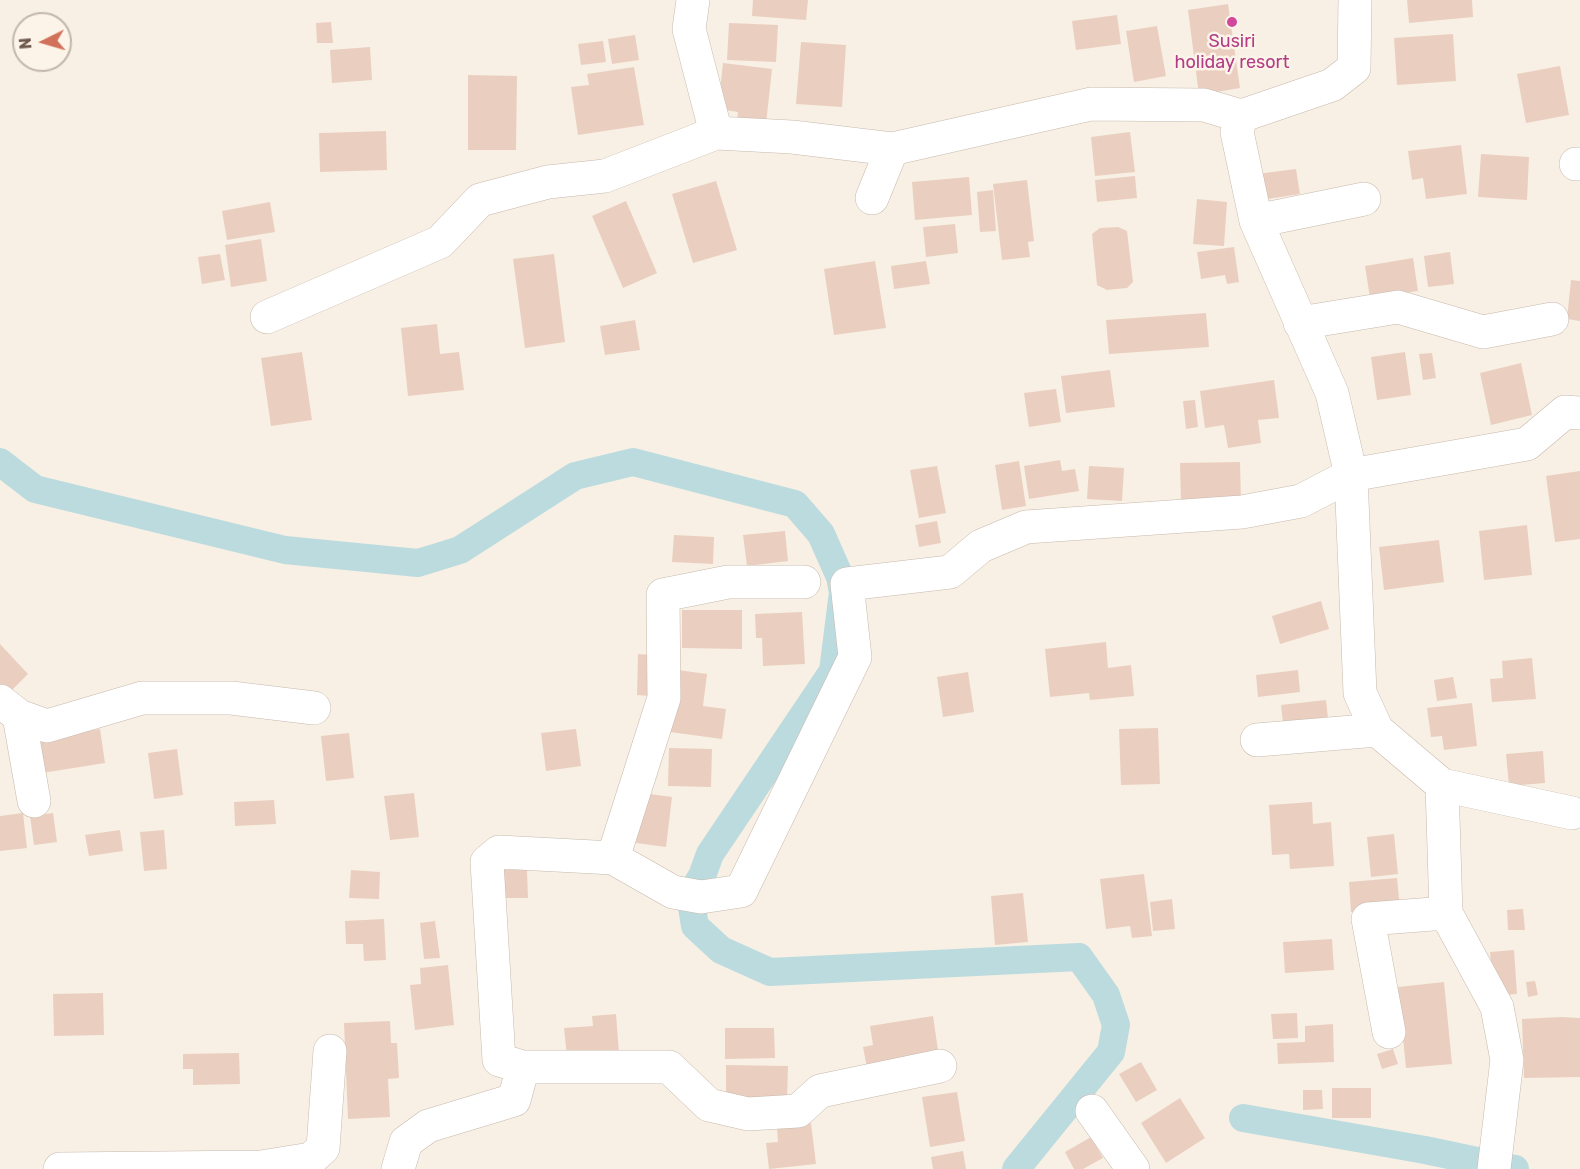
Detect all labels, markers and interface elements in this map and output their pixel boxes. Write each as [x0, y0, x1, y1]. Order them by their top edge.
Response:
north arrow [12, 12, 72, 72]
marker: Susiri holiday resort [1225, 15, 1239, 29]
place label: Susiri holiday resort [1175, 31, 1289, 74]
text: N [16, 37, 36, 50]

